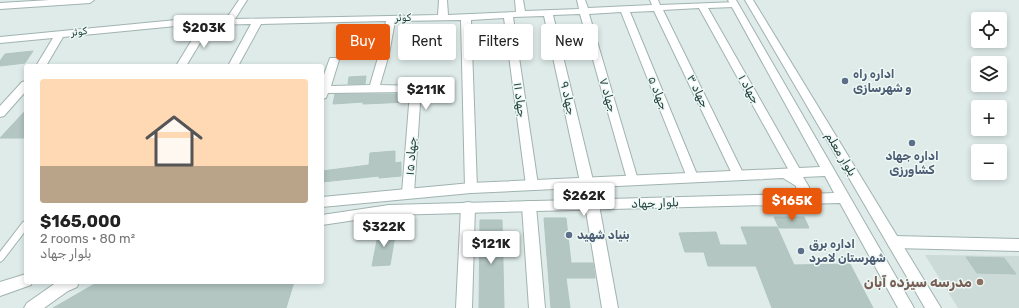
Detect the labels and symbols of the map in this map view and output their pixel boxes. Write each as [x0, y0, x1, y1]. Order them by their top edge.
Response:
street label: کوثر [394, 12, 412, 24]
pin: $203K [176, 15, 232, 49]
street label: کوثر [69, 25, 88, 39]
place label: اداره راه و شهرسازی [853, 67, 912, 95]
street label: جهاد ۳ [684, 72, 712, 110]
street label: جهاد ۱ [735, 72, 763, 106]
street label: جهاد ۵ [645, 74, 671, 112]
street label: جهاد ۷ [596, 76, 620, 114]
marker: اداره راه و شهرسازی [840, 76, 850, 86]
pin: $211K [398, 77, 454, 111]
street label: جهاد ۹ [557, 80, 579, 116]
street label: جهاد ۱۱ [511, 82, 529, 118]
street label: بلوار معلم [822, 130, 860, 179]
street label: جهاد ۱۵ [403, 136, 419, 176]
marker: اداره جهاد کشاورزی [907, 138, 917, 148]
place label: اداره جهاد کشاورزی [885, 149, 939, 177]
pin: $262K [556, 183, 612, 217]
pin: $165K [764, 188, 820, 222]
street label: بلوار جهاد [631, 195, 679, 212]
pin: $322K [356, 214, 412, 248]
place label: بنیاد شهید [577, 228, 630, 242]
marker: بنیاد شهید [564, 230, 574, 240]
pin: $121K [463, 231, 519, 265]
place label: اداره برق شهرستان لامرد [809, 237, 886, 265]
marker: اداره برق شهرستان لامرد [796, 246, 806, 256]
place label: مدرسه سیزده آبان [864, 274, 972, 291]
marker: مدرسه سیزده آبان [975, 277, 985, 287]

